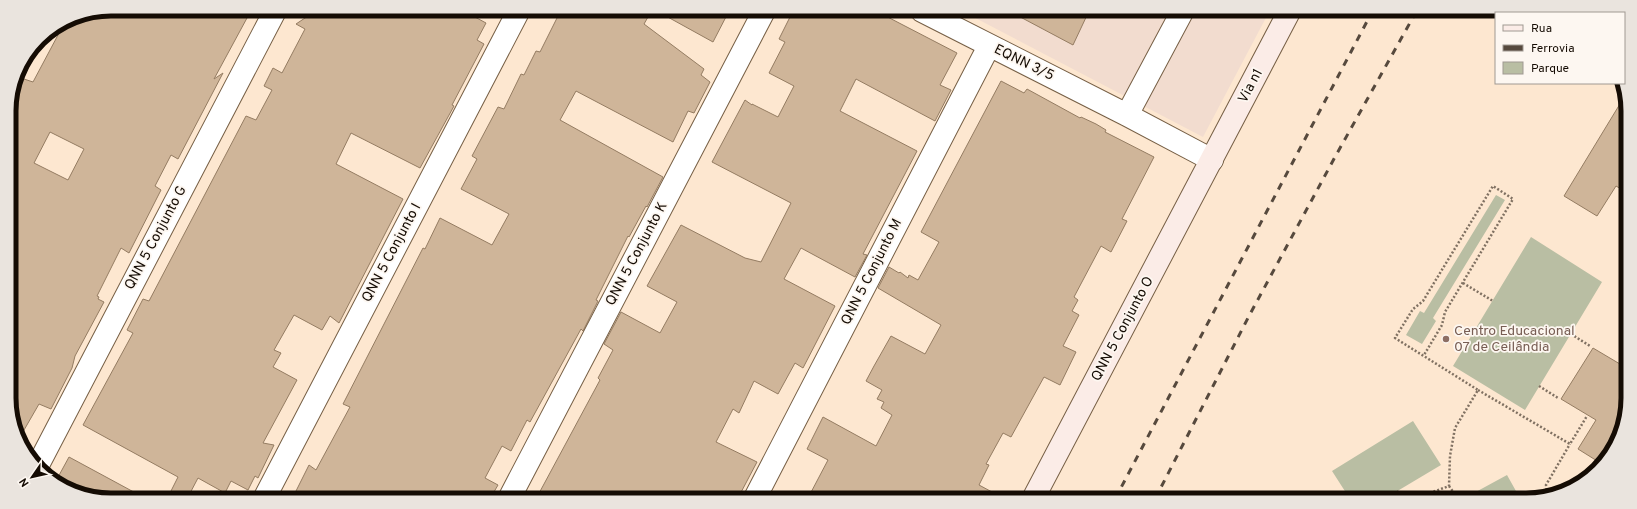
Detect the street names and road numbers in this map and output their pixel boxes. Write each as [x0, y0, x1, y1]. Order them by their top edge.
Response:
street label: EQNN 3/5 [991, 41, 1057, 85]
street label: Via n1 [1235, 66, 1267, 106]
street label: QNN 5 Conjunto G [121, 183, 191, 293]
street label: QNN 5 Conjunto K [602, 199, 672, 309]
street label: QNN 5 Conjunto I [359, 201, 425, 305]
street label: QNN 5 Conjunto M [838, 216, 906, 328]
street label: QNN 5 Conjunto O [1088, 274, 1158, 384]

